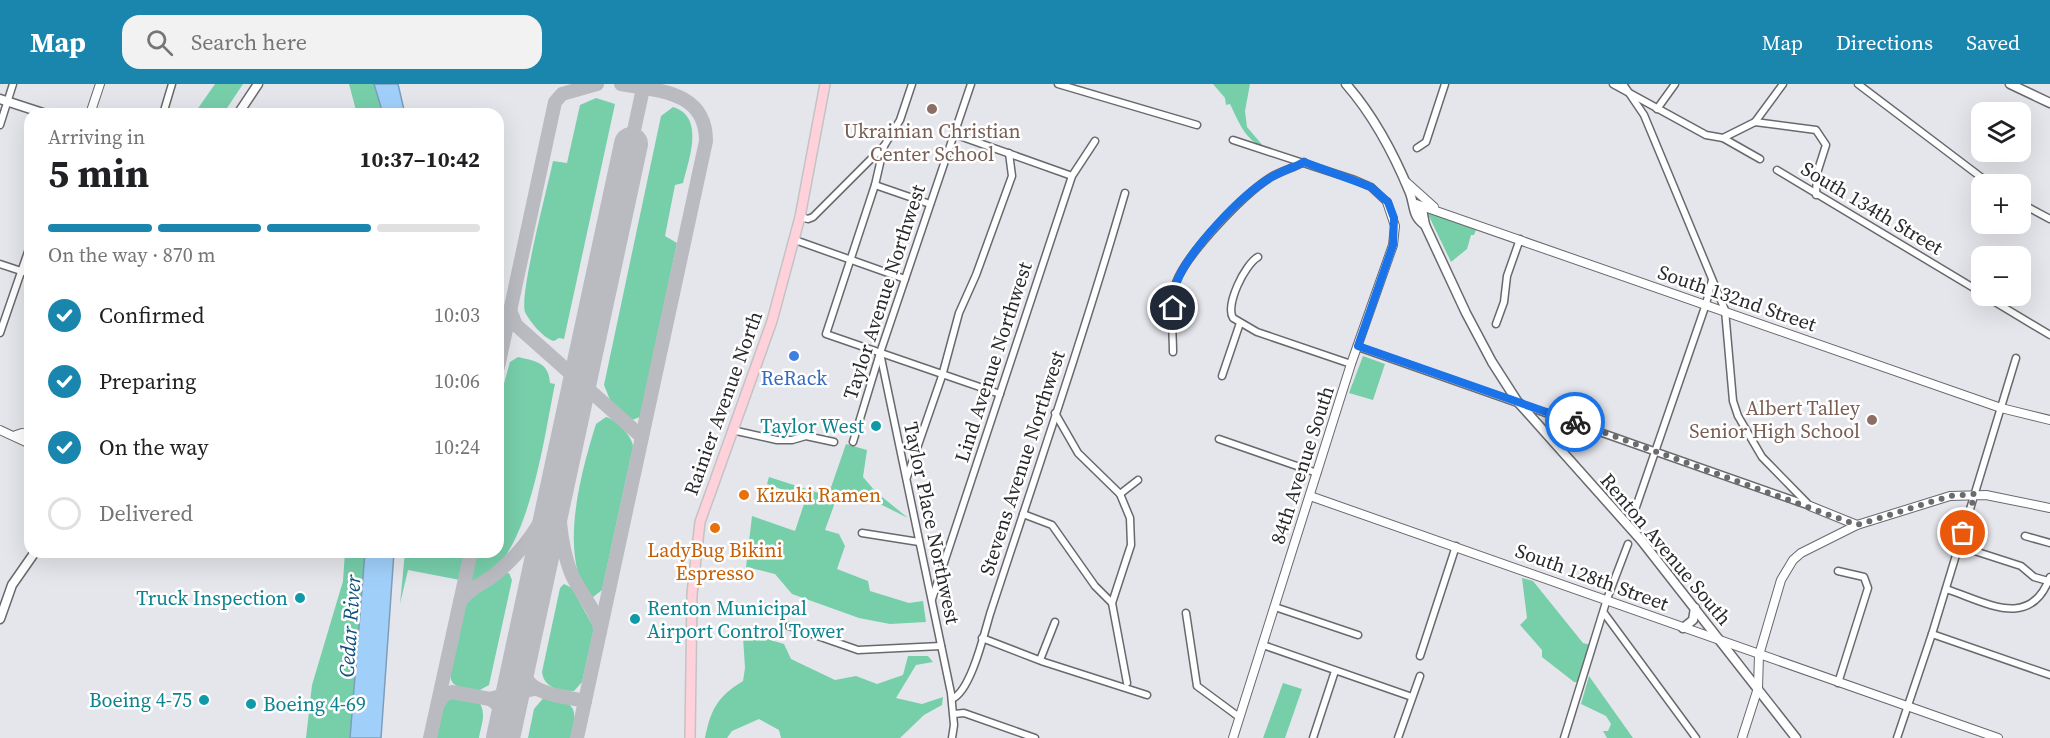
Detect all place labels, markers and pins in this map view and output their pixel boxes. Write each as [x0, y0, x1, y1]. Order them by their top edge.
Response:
marker: Ukrainian Christian Center School [925, 102, 939, 116]
place label: Ukrainian Christian Center School [843, 117, 1021, 168]
pin [1147, 282, 1198, 333]
marker: ReRack [787, 349, 801, 363]
place label: ReRack [761, 364, 827, 392]
place label: Albert Talley Senior High School [1689, 394, 1861, 445]
place label: Taylor West [760, 412, 864, 440]
marker: Albert Talley Senior High School [1865, 413, 1879, 427]
marker: Taylor West [869, 419, 883, 433]
place label: Kizuki Ramen [756, 481, 881, 509]
marker: Kizuki Ramen [737, 488, 751, 502]
pin [1937, 507, 1988, 558]
marker: LadyBug Bikini Espresso [708, 521, 722, 535]
place label: LadyBug Bikini Espresso [647, 536, 783, 587]
place label: Truck Inspection [136, 584, 288, 612]
marker: Truck Inspection [293, 591, 307, 605]
place label: Renton Municipal Airport Control Tower [647, 594, 844, 645]
marker: Renton Municipal Airport Control Tower [628, 612, 642, 626]
place label: Boeing 4-75 [89, 686, 192, 714]
place label: Boeing 4-69 [263, 690, 366, 718]
marker: Boeing 4-75 [197, 693, 211, 707]
marker: Boeing 4-69 [244, 697, 258, 711]

